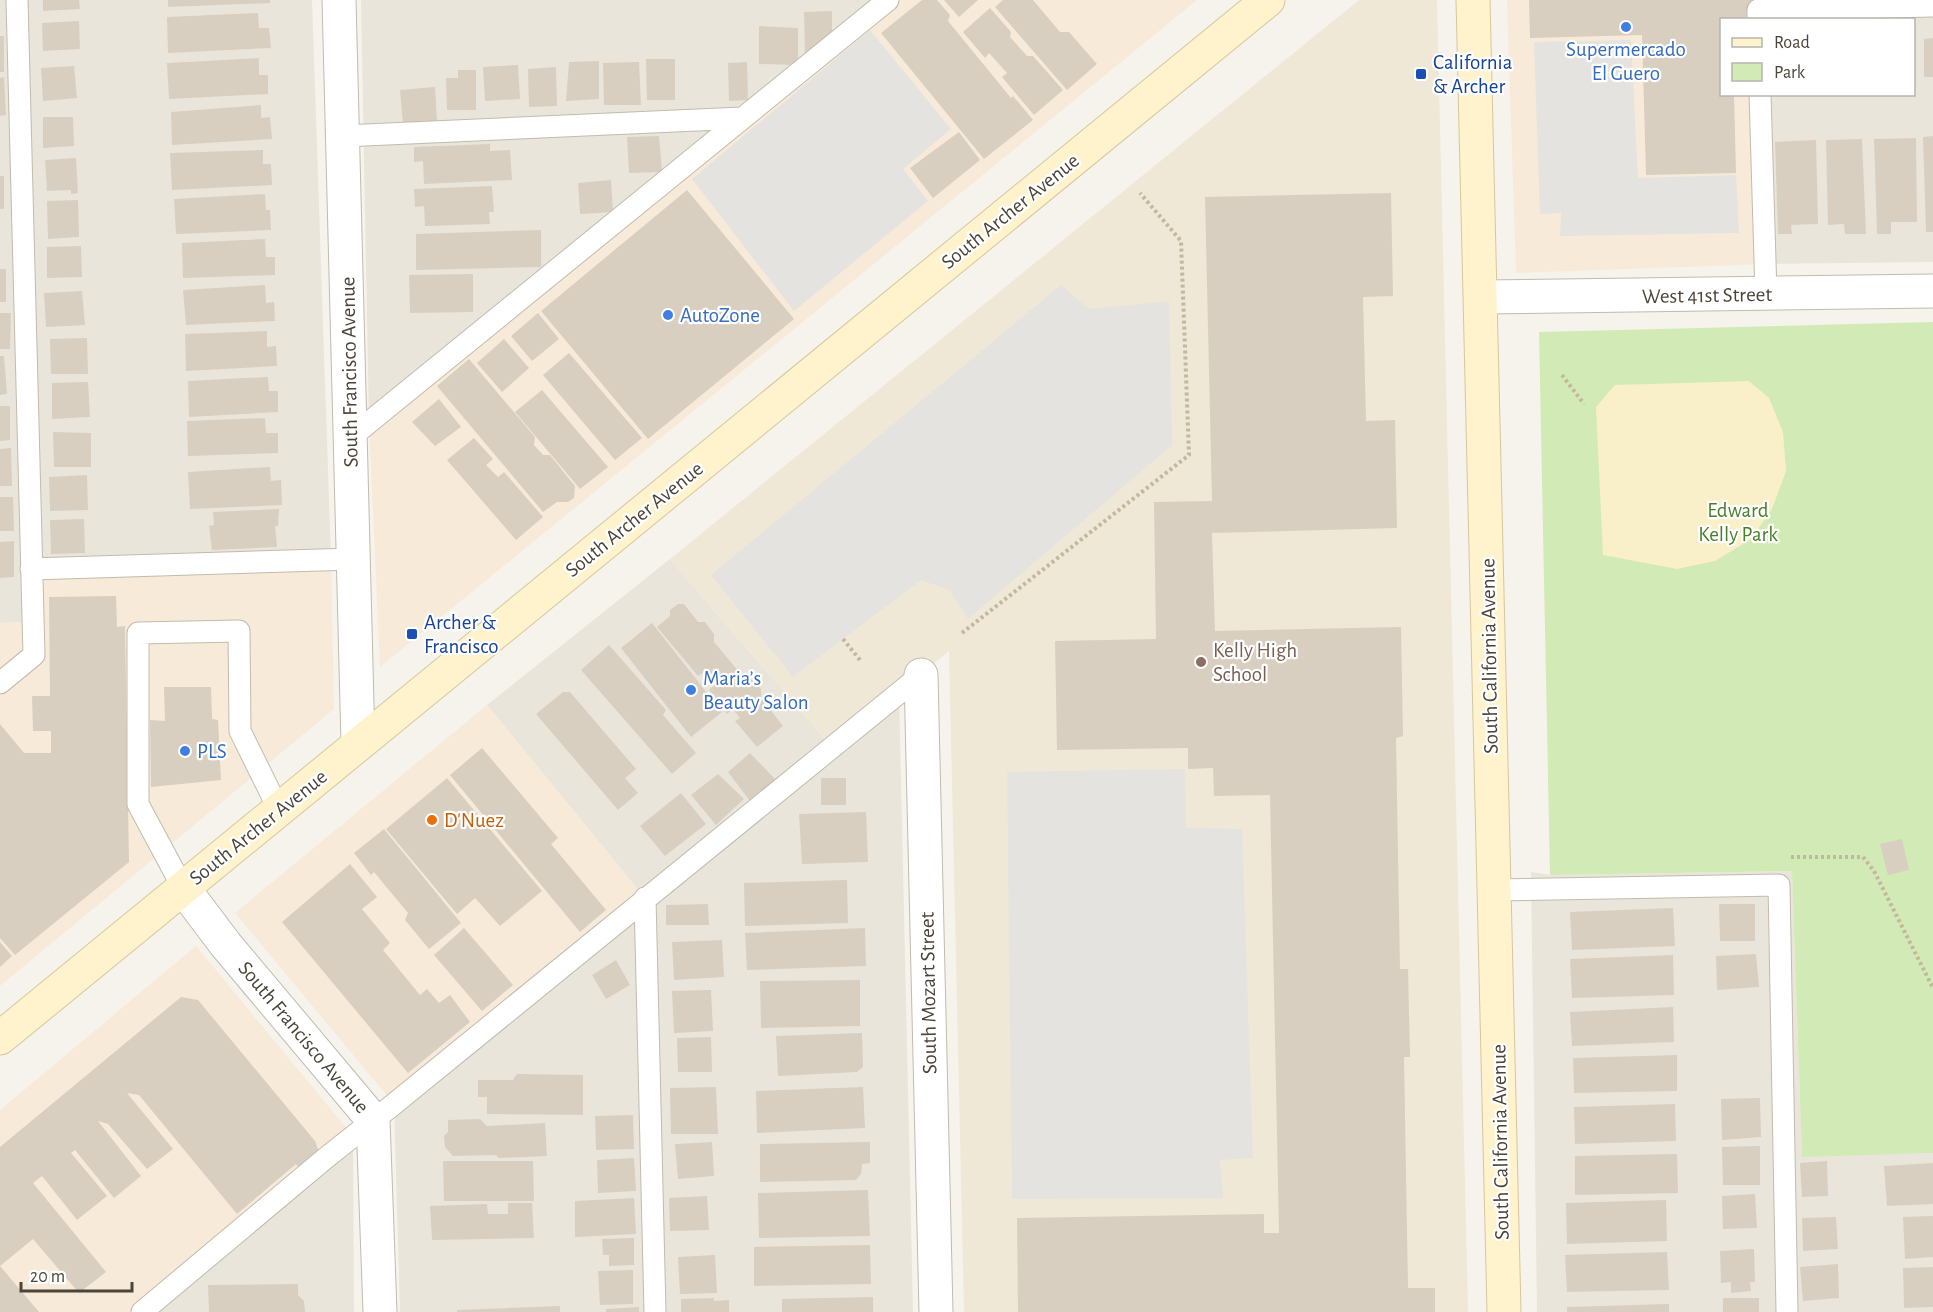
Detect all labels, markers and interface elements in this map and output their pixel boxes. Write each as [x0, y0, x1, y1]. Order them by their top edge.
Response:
legend [1720, 18, 1915, 96]
marker: Supermercado El Guero [1619, 20, 1633, 34]
text: Road [1774, 34, 1810, 52]
place label: Supermercado El Guero [1566, 39, 1686, 84]
place label: California & Archer [1433, 52, 1513, 97]
text: Park [1774, 64, 1806, 82]
marker: California & Archer [1414, 67, 1428, 81]
street label: South Archer Avenue [937, 150, 1083, 273]
street label: South Francisco Avenue [337, 276, 362, 468]
street label: West 41st Street [1642, 284, 1773, 307]
place label: AutoZone [680, 305, 760, 326]
marker: AutoZone [661, 308, 675, 322]
street label: South Archer Avenue [561, 458, 707, 581]
park label: Edward Kelly Park [1698, 500, 1778, 545]
street label: South California Avenue [1477, 558, 1502, 754]
place label: Archer & Francisco [424, 612, 499, 657]
marker: Archer & Francisco [405, 627, 419, 641]
place label: Kelly High School [1213, 640, 1297, 685]
marker: Kelly High School [1194, 655, 1208, 669]
place label: Maria’s Beauty Salon [703, 668, 809, 713]
marker: Maria’s Beauty Salon [684, 683, 698, 697]
place label: PLS [197, 741, 227, 762]
marker: PLS [178, 744, 192, 758]
street label: South Archer Avenue [185, 766, 331, 889]
place label: D'Nuez [444, 810, 504, 831]
marker: D'Nuez [425, 813, 439, 827]
street label: South Mozart Street [917, 911, 940, 1074]
street label: South Francisco Avenue [234, 957, 373, 1117]
street label: South California Avenue [1488, 1044, 1513, 1240]
scale bar [21, 1255, 132, 1293]
text: 20 m [30, 1268, 65, 1286]

